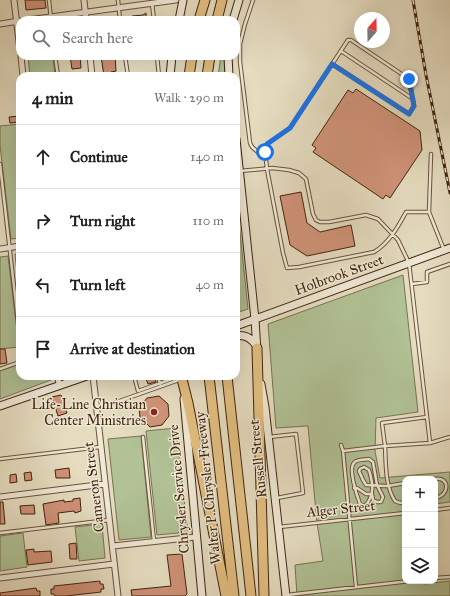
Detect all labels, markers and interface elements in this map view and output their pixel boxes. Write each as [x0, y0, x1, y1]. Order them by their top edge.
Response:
north arrow [354, 12, 390, 48]
search box [16, 16, 240, 60]
icon: search [30, 27, 52, 49]
text: Search here [62, 29, 133, 47]
route end [400, 70, 418, 88]
text: 4 min [32, 88, 73, 109]
text: Walk · 290 m [154, 90, 224, 106]
route start [256, 143, 274, 161]
icon: ahead [32, 146, 54, 168]
text: Continue [70, 148, 128, 166]
text: 140 m [190, 149, 224, 165]
icon: right [32, 210, 54, 232]
text: Turn right [70, 212, 135, 230]
text: 110 m [192, 213, 224, 229]
street label: Holbrook Street [292, 251, 386, 299]
icon: left [32, 274, 54, 296]
text: Turn left [70, 276, 126, 294]
text: 40 m [195, 277, 224, 293]
icon: arrive [32, 338, 54, 360]
text: Arrive at destination [70, 340, 195, 358]
place label: Life-Line Christian Center Ministries [31, 396, 146, 429]
marker: Life-Line Christian Center Ministries [149, 407, 159, 417]
street label: Walter P. Chrysler Freeway [191, 410, 224, 565]
street label: Russell Street [245, 419, 271, 499]
street label: Chrysler Service Drive [165, 424, 193, 554]
street label: Cameron Street [80, 441, 108, 533]
map controls [402, 476, 438, 584]
button: + [402, 476, 438, 512]
street label: Alger Street [305, 497, 376, 521]
button: − [402, 512, 438, 548]
button: layers [402, 548, 438, 584]

